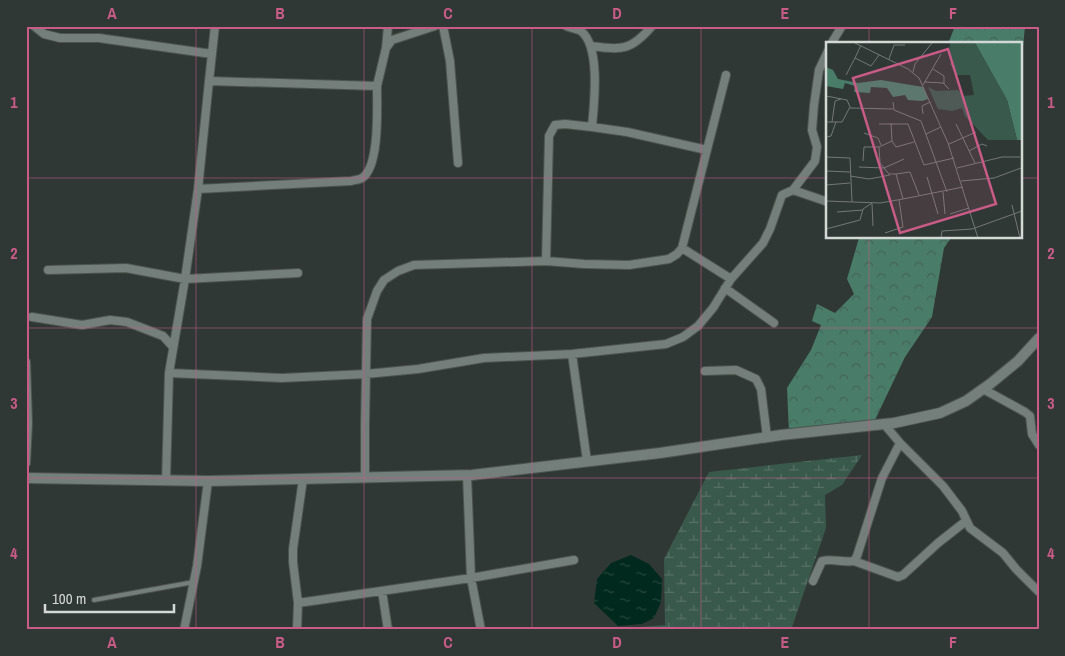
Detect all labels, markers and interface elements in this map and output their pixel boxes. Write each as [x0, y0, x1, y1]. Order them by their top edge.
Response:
text: A [107, 2, 117, 24]
text: B [275, 2, 285, 24]
text: C [443, 2, 453, 24]
text: D [612, 2, 622, 24]
text: E [781, 2, 790, 24]
text: F [949, 2, 957, 24]
inset map [826, 42, 1022, 239]
text: 1 [10, 91, 18, 113]
text: 1 [1047, 91, 1055, 113]
text: 2 [10, 242, 18, 264]
text: 2 [1047, 242, 1055, 264]
text: 3 [10, 392, 18, 414]
text: 3 [1047, 392, 1055, 414]
text: 4 [10, 542, 18, 564]
text: 4 [1047, 542, 1055, 564]
scale bar [45, 581, 174, 613]
text: 100 m [52, 588, 86, 609]
text: A [107, 631, 117, 653]
text: B [275, 631, 285, 653]
text: C [443, 631, 453, 653]
text: D [612, 631, 622, 653]
text: E [781, 631, 790, 653]
text: F [949, 631, 957, 653]

